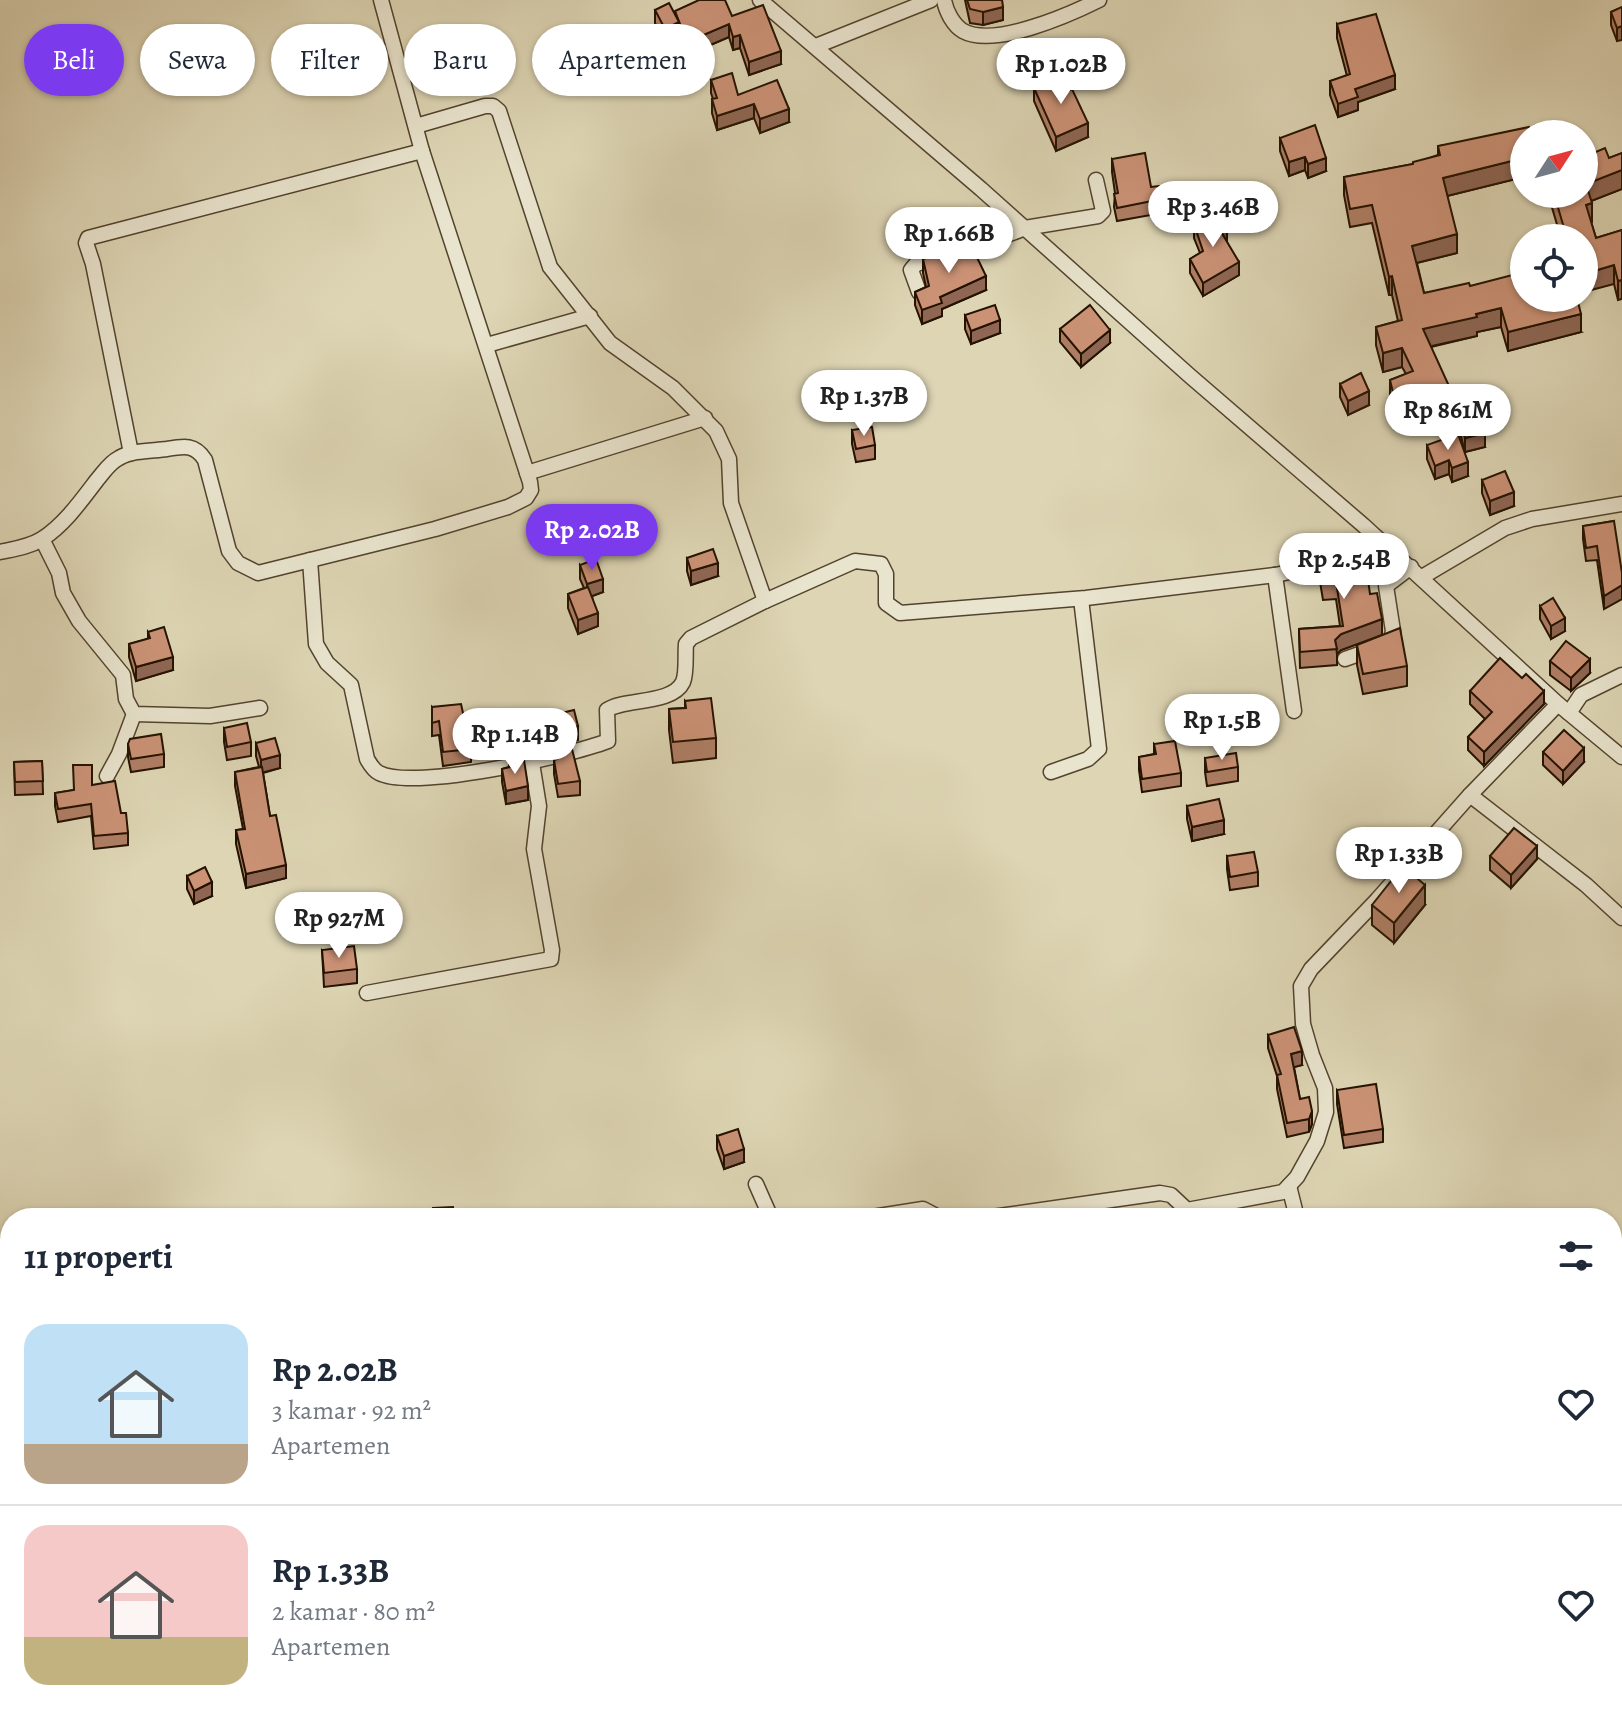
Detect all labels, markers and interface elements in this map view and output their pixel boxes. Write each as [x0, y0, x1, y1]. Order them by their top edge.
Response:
chip: Beli [24, 24, 124, 96]
chip: Sewa [140, 24, 255, 96]
chip: Filter [271, 24, 388, 96]
chip: Baru [404, 24, 516, 96]
chip: Apartemen [532, 24, 715, 96]
pin: Rp 1.02B [978, 38, 1144, 106]
text: Rp 1.02B [1014, 46, 1108, 81]
north arrow [1510, 120, 1598, 208]
map controls [1510, 120, 1598, 312]
pin: Rp 3.46B [1130, 181, 1296, 249]
text: Rp 3.46B [1166, 189, 1260, 224]
pin: Rp 1.66B [866, 207, 1032, 275]
text: Rp 1.66B [903, 215, 995, 250]
button: locate [1510, 224, 1598, 312]
pin: Rp 1.37B [781, 370, 947, 438]
text: Rp 1.37B [819, 378, 909, 413]
pin: Rp 861M [1374, 384, 1522, 452]
text: Rp 861M [1403, 392, 1493, 427]
pin: Rp 2.02B [509, 504, 675, 572]
text: Rp 2.02B [544, 512, 640, 547]
pin: Rp 2.54B [1261, 533, 1427, 601]
text: Rp 2.54B [1297, 541, 1391, 576]
pin: Rp 1.5B [1148, 694, 1296, 762]
text: Rp 1.5B [1183, 702, 1261, 737]
pin: Rp 1.14B [432, 708, 598, 776]
text: Rp 1.14B [471, 716, 559, 751]
pin: Rp 1.33B [1316, 827, 1482, 895]
text: Rp 1.33B [1354, 835, 1444, 870]
pin: Rp 927M [265, 892, 413, 960]
text: Rp 927M [293, 900, 385, 935]
text: 11 properti [24, 1233, 173, 1280]
icon: filters [1554, 1234, 1598, 1278]
text: Rp 2.02B [272, 1346, 398, 1393]
icon: home [88, 1356, 184, 1452]
icon: heart [1554, 1382, 1598, 1426]
text: 3 kamar · 92 m² [272, 1393, 431, 1428]
text: Apartemen [272, 1428, 390, 1463]
text: Rp 1.33B [272, 1547, 389, 1594]
icon: home [88, 1557, 184, 1653]
icon: heart [1554, 1583, 1598, 1627]
text: 2 kamar · 80 m² [272, 1594, 435, 1629]
text: Apartemen [272, 1629, 390, 1664]

